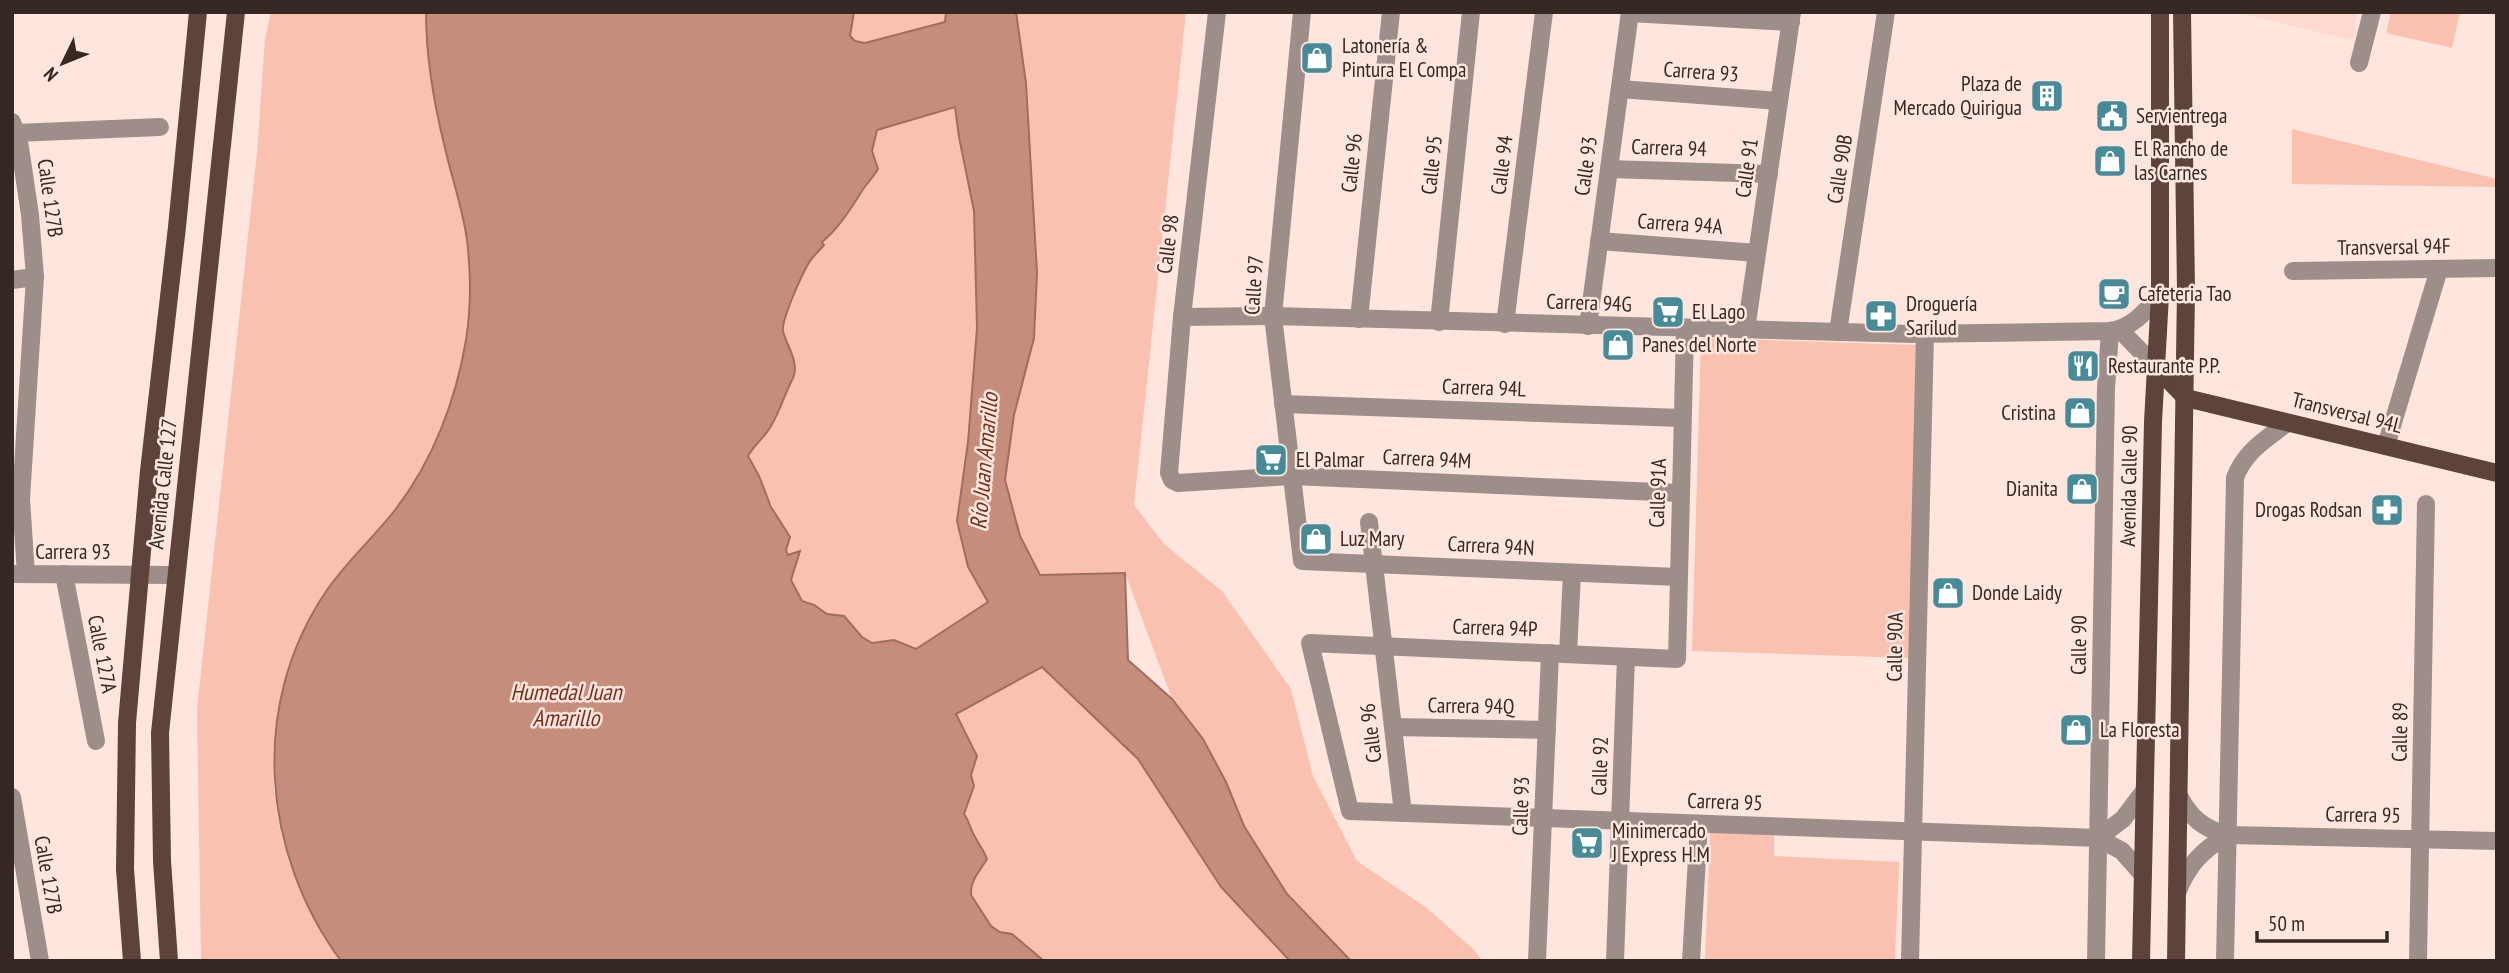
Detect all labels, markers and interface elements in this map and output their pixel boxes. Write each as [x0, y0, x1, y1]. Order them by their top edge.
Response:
north arrow [28, 28, 98, 98]
place label: Latonería & Pintura El Compa [1342, 32, 1466, 83]
shop icon: Latonería & Pintura El Compa [1298, 39, 1336, 77]
street label: Carrera 93 [1662, 55, 1740, 88]
text: N [38, 63, 63, 87]
place label: Plaza de Mercado Quirigua [1894, 70, 2022, 121]
building icon: Plaza de Mercado Quirigua [2028, 77, 2066, 115]
public building icon: Servientrega [2093, 97, 2131, 135]
place label: Servientrega [2136, 102, 2228, 129]
street label: Calle 96 [1335, 132, 1368, 194]
street label: Calle 94 [1484, 133, 1519, 196]
street label: Carrera 94 [1631, 133, 1708, 162]
street label: Calle 90B [1821, 133, 1858, 205]
street label: Calle 95 [1415, 134, 1448, 196]
street label: Calle 93 [1568, 135, 1603, 197]
place label: El Rancho de las Carnes [2134, 135, 2228, 186]
street label: Calle 91 [1729, 137, 1764, 199]
shop icon: El Rancho de las Carnes [2091, 142, 2129, 180]
street label: Calle 127B [32, 157, 69, 239]
street label: Carrera 94A [1637, 207, 1724, 240]
street label: Calle 98 [1150, 213, 1185, 275]
street label: Transversal 94F [2337, 232, 2451, 261]
street label: Calle 97 [1238, 254, 1269, 316]
cafe icon: Cafeteria Tao [2095, 275, 2133, 313]
place label: Cafeteria Tao [2138, 280, 2232, 307]
street label: Carrera 94G [1546, 288, 1632, 317]
place label: Droguería Sarilud [1906, 290, 1977, 341]
supermarket icon: El Lago [1649, 293, 1687, 331]
pharmacy icon: Droguería Sarilud [1862, 297, 1900, 335]
place label: El Lago [1692, 298, 1745, 325]
shop icon: Panes del Norte [1599, 326, 1637, 364]
place label: Panes del Norte [1642, 331, 1757, 358]
restaurant icon: Restaurante P.P. [2064, 347, 2102, 385]
place label: Restaurante P.P. [2108, 352, 2220, 379]
street label: Carrera 94L [1441, 373, 1527, 402]
street label: Transversal 94L [2289, 386, 2406, 439]
water label: Río Juan Amarillo [963, 389, 1004, 530]
shop icon: Cristina [2061, 394, 2099, 432]
place label: Cristina [2001, 399, 2056, 426]
street label: Avenida Calle 127 [142, 417, 183, 550]
street label: Avenida Calle 90 [2114, 425, 2143, 547]
supermarket icon: El Palmar [1252, 441, 1290, 479]
street label: Carrera 94M [1382, 443, 1472, 474]
place label: El Palmar [1296, 446, 1365, 473]
street label: Calle 91A [1643, 458, 1672, 528]
shop icon: Dianita [2063, 470, 2101, 508]
place label: Dianita [2006, 475, 2058, 502]
pharmacy icon: Drogas Rodsan [2368, 491, 2406, 529]
place label: Drogas Rodsan [2255, 496, 2362, 523]
shop icon: Luz Mary [1297, 520, 1335, 558]
place label: Luz Mary [1340, 525, 1405, 552]
street label: Carrera 94N [1447, 530, 1535, 561]
street label: Carrera 93 [35, 538, 111, 565]
shop icon: Donde Laidy [1929, 574, 1967, 612]
place label: Donde Laidy [1972, 579, 2062, 606]
street label: Calle 90A [1880, 612, 1909, 682]
street label: Calle 127A [82, 613, 123, 695]
street label: Carrera 94P [1452, 613, 1538, 642]
street label: Calle 90 [2064, 615, 2093, 675]
water label: Humedal Juan Amarillo [511, 677, 623, 732]
street label: Carrera 94Q [1427, 691, 1515, 720]
street label: Calle 96 [1353, 702, 1388, 764]
street label: Calle 89 [2385, 702, 2414, 762]
shop icon: La Floresta [2057, 711, 2095, 749]
place label: La Floresta [2100, 716, 2180, 743]
street label: Calle 92 [1585, 736, 1614, 796]
street label: Calle 93 [1506, 776, 1535, 836]
street label: Carrera 95 [1687, 787, 1763, 816]
street label: Carrera 95 [2325, 800, 2401, 829]
place label: Minimercado J Express H.M [1611, 817, 1710, 868]
supermarket icon: Minimercado J Express H.M [1568, 824, 1606, 862]
street label: Calle 127B [28, 834, 69, 916]
scale bar [2257, 900, 2386, 944]
text: 50 m [2268, 910, 2305, 937]

